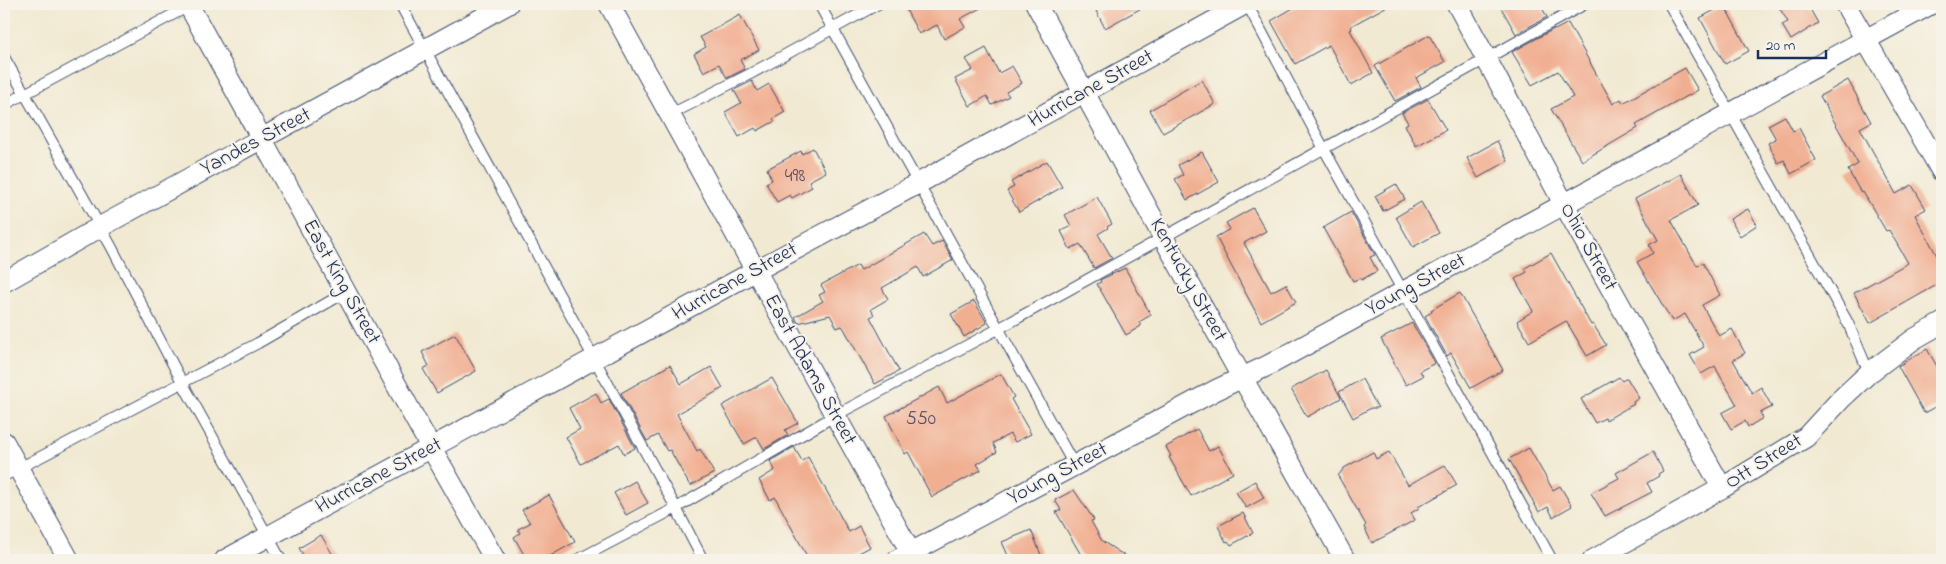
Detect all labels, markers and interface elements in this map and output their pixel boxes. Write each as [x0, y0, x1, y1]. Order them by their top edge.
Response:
scale bar [1758, 28, 1826, 60]
text: 20 m [1766, 35, 1796, 57]
street label: Hurricane Street [1023, 42, 1159, 136]
street label: Yandes Street [195, 100, 317, 184]
house number: 498 [785, 163, 805, 190]
street label: Ohio Street [1551, 197, 1625, 297]
street label: Kentucky Street [1140, 213, 1234, 348]
street label: East King Street [292, 214, 388, 351]
street label: Hurricane Street [667, 235, 803, 329]
street label: Young Street [1360, 246, 1472, 326]
street label: East Adams Street [756, 289, 864, 451]
house number: 550 [906, 406, 936, 433]
street label: Ott Street [1720, 426, 1808, 498]
street label: Hurricane Street [310, 430, 448, 522]
street label: Young Street [1002, 435, 1114, 515]

